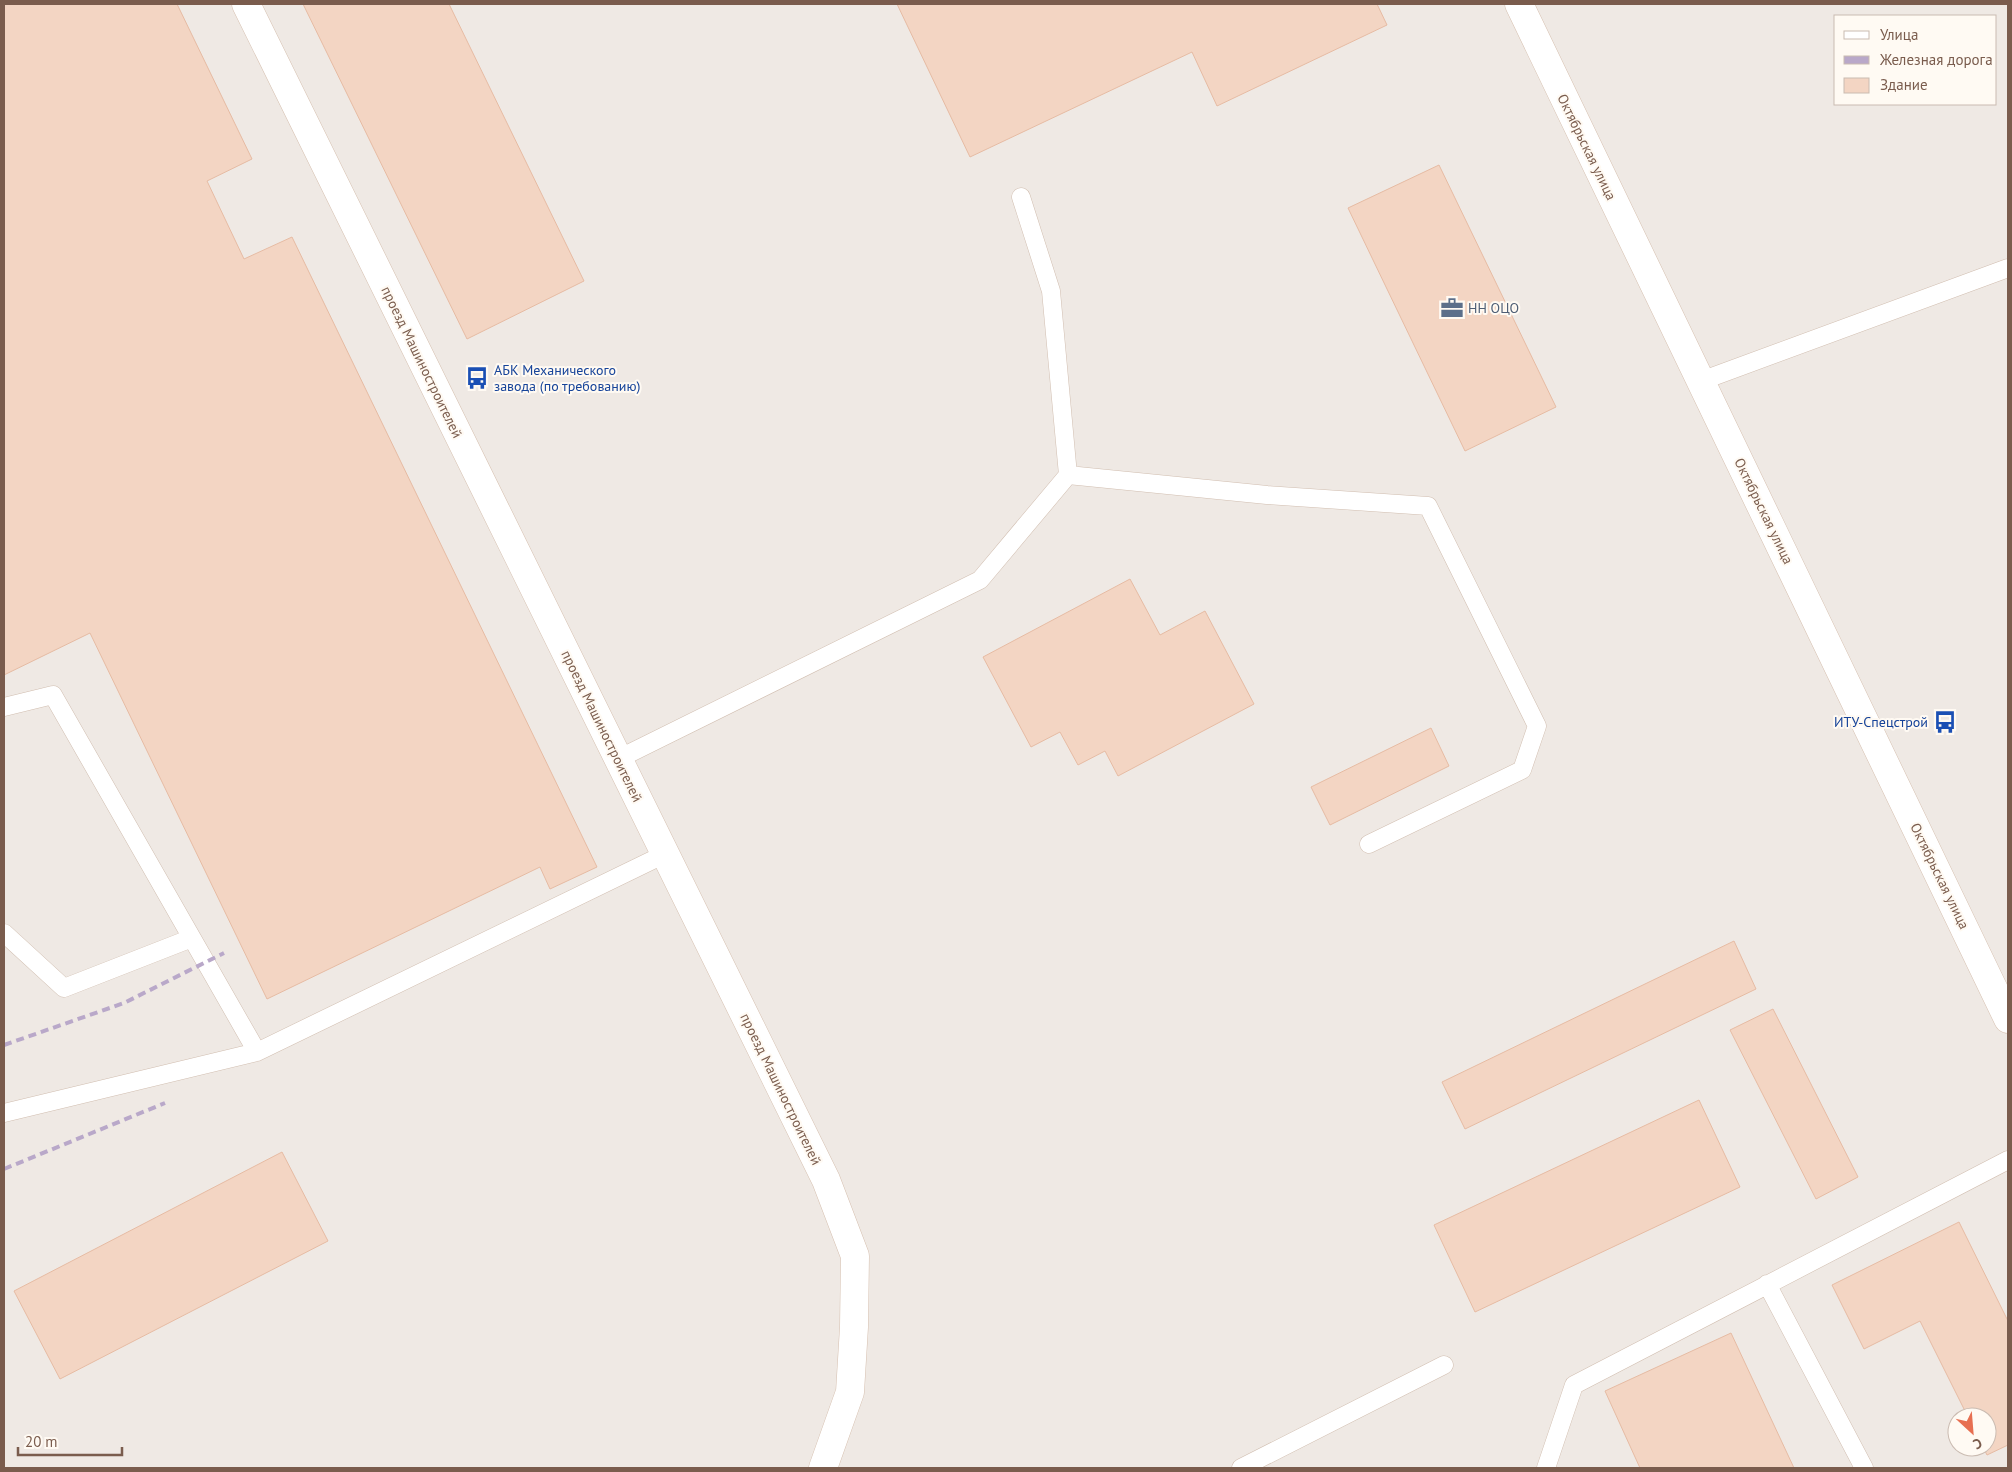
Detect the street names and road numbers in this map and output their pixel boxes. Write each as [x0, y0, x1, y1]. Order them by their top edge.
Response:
street label: Октябрьская улица [1554, 91, 1621, 203]
street label: проезд Машиностроителей [377, 283, 467, 441]
street label: Октябрьская улица [1731, 455, 1798, 567]
street label: проезд Машиностроителей [557, 647, 647, 805]
street label: Октябрьская улица [1907, 820, 1974, 932]
street label: проезд Машиностроителей [736, 1010, 826, 1168]

